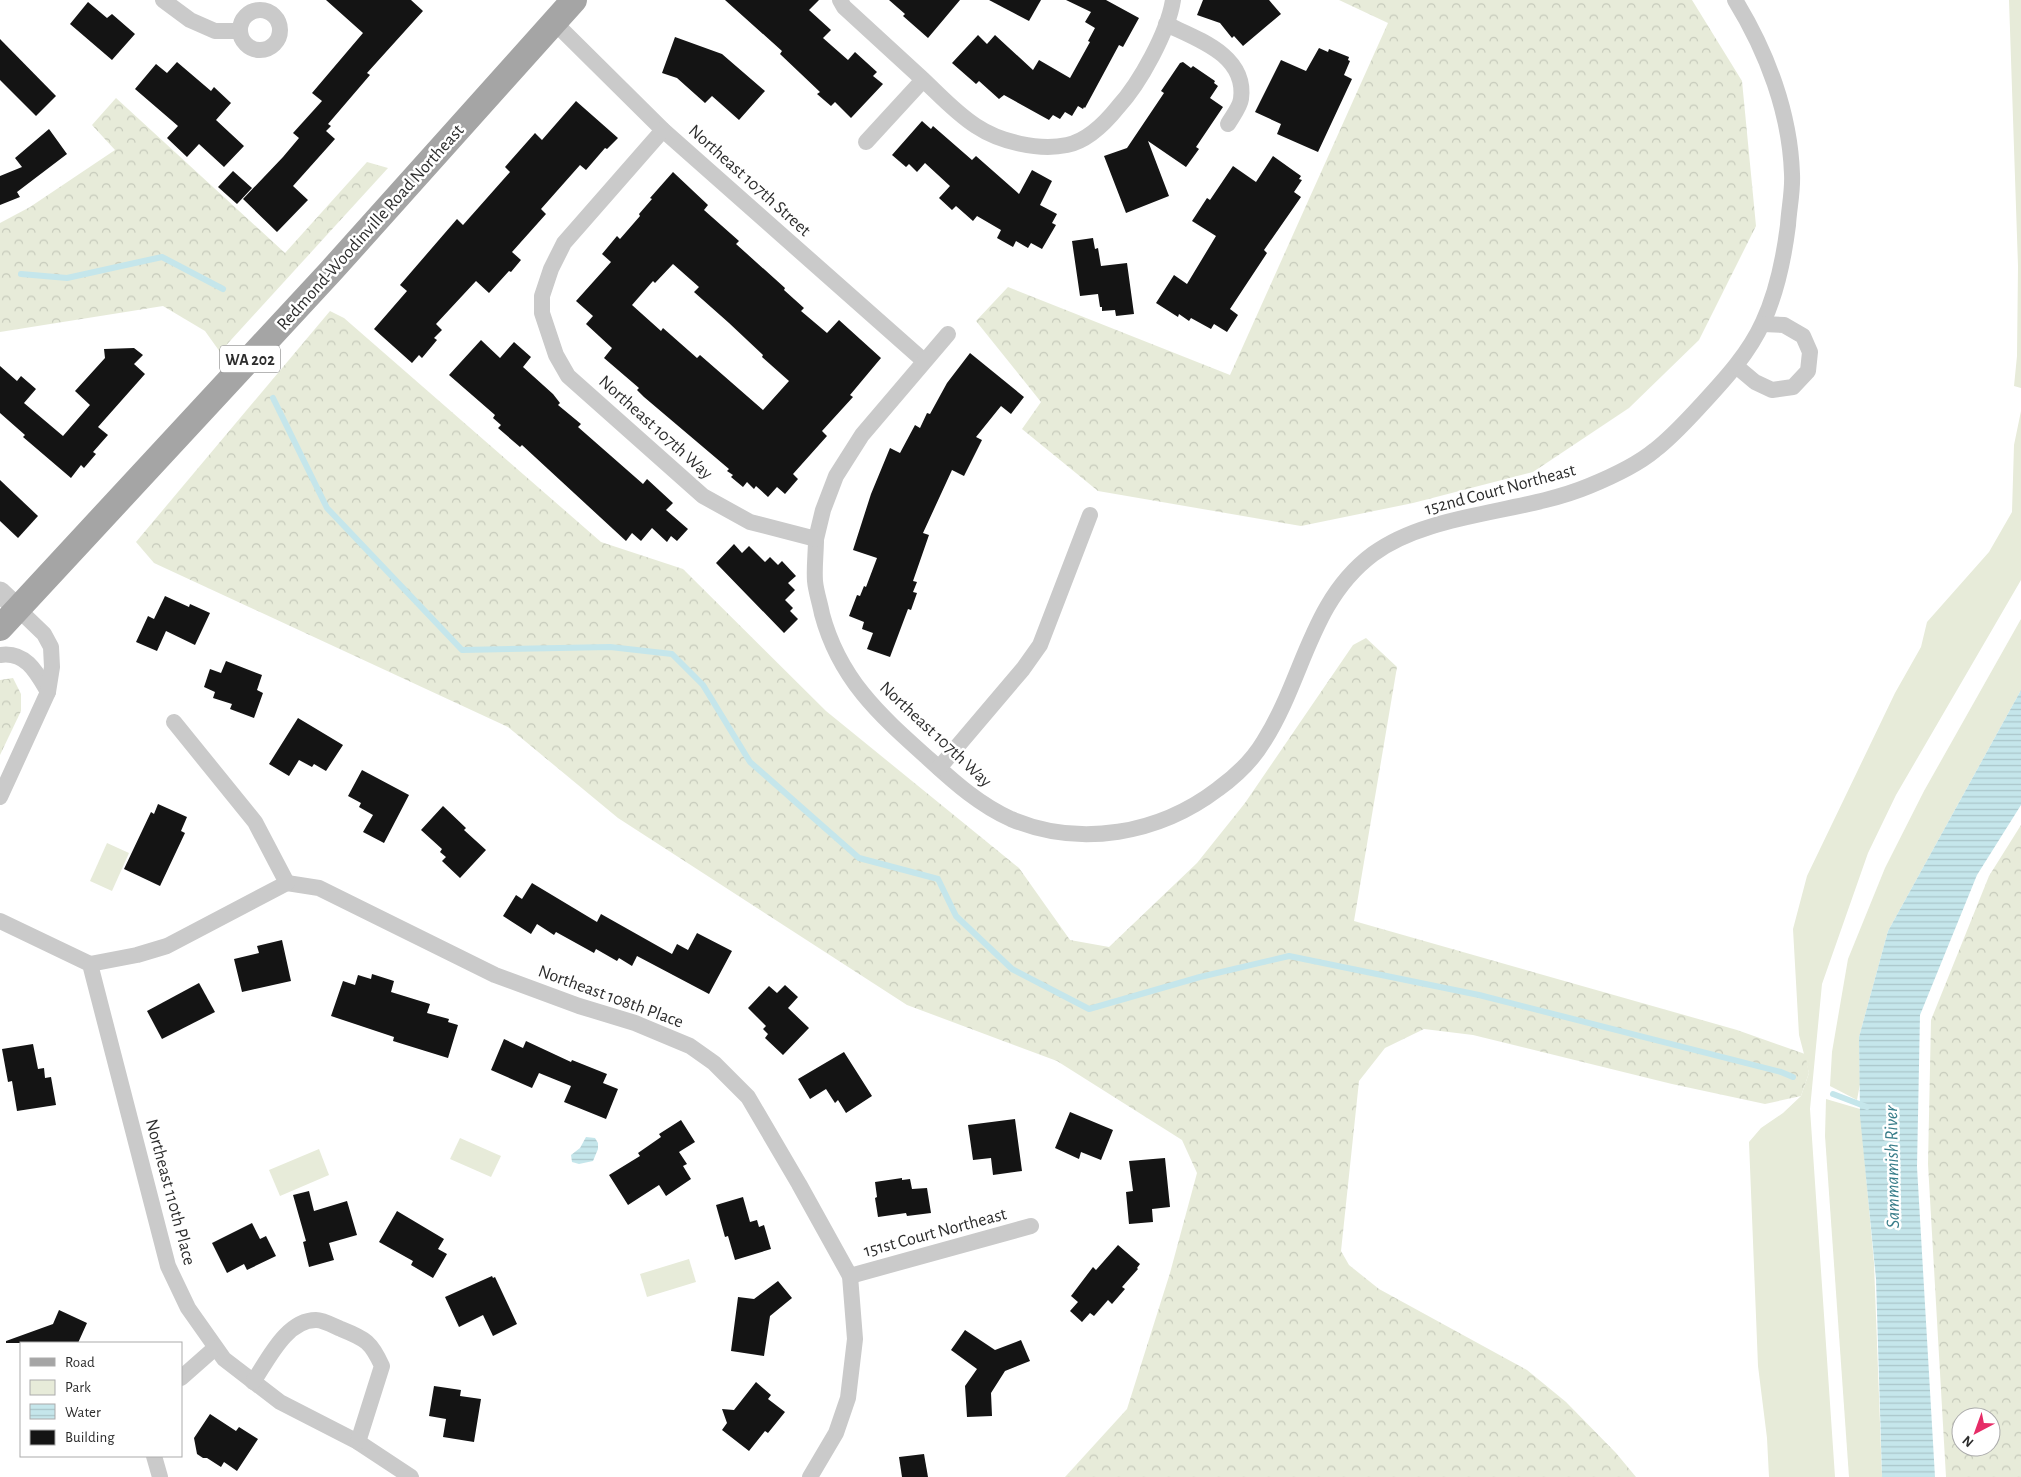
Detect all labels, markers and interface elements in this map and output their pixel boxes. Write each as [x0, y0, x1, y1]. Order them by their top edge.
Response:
street label: Redmond-Woodinville Road Northeast [274, 121, 468, 334]
street label: Northeast 107th Street [685, 121, 814, 240]
road number: WA 202 [220, 346, 280, 372]
street label: Northeast 107th Way [595, 372, 716, 483]
street label: 152nd Court Northeast [1423, 461, 1578, 519]
street label: Northeast 107th Way [876, 678, 995, 791]
street label: Northeast 108th Place [536, 962, 686, 1032]
water label: Sammamish River [1882, 1105, 1903, 1228]
street label: Northeast 110th Place [142, 1117, 198, 1267]
street label: 151st Court Northeast [862, 1205, 1009, 1261]
legend [20, 1342, 182, 1457]
text: Road [65, 1355, 95, 1370]
text: Park [65, 1380, 91, 1395]
text: Water [65, 1405, 101, 1420]
north arrow [1951, 1407, 2001, 1457]
text: Building [65, 1430, 115, 1445]
text: N [1960, 1433, 1976, 1450]

